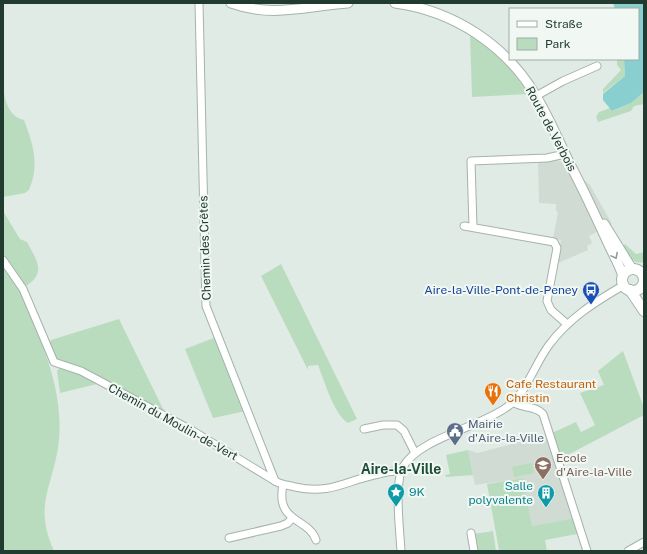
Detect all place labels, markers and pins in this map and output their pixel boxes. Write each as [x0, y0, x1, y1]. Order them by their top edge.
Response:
bus stop icon: Aire-la-Ville-Pont-de-Peney [581, 280, 601, 305]
place label: Aire-la-Ville-Pont-de-Peney [424, 283, 579, 297]
place label: Cafe Restaurant Christin [506, 377, 597, 405]
restaurant icon: Cafe Restaurant Christin [483, 381, 503, 406]
place label: Mairie d'Aire-la-Ville [468, 417, 544, 445]
public building icon: Mairie d'Aire-la-Ville [445, 421, 465, 446]
place label: Ecole d'Aire-la-Ville [556, 451, 632, 479]
school or university icon: Ecole d'Aire-la-Ville [533, 455, 553, 480]
place label: Salle polyvalente [468, 479, 533, 507]
place icon: 9K [386, 482, 406, 507]
building icon: Salle polyvalente [536, 483, 556, 508]
place label: 9K [409, 485, 425, 499]

